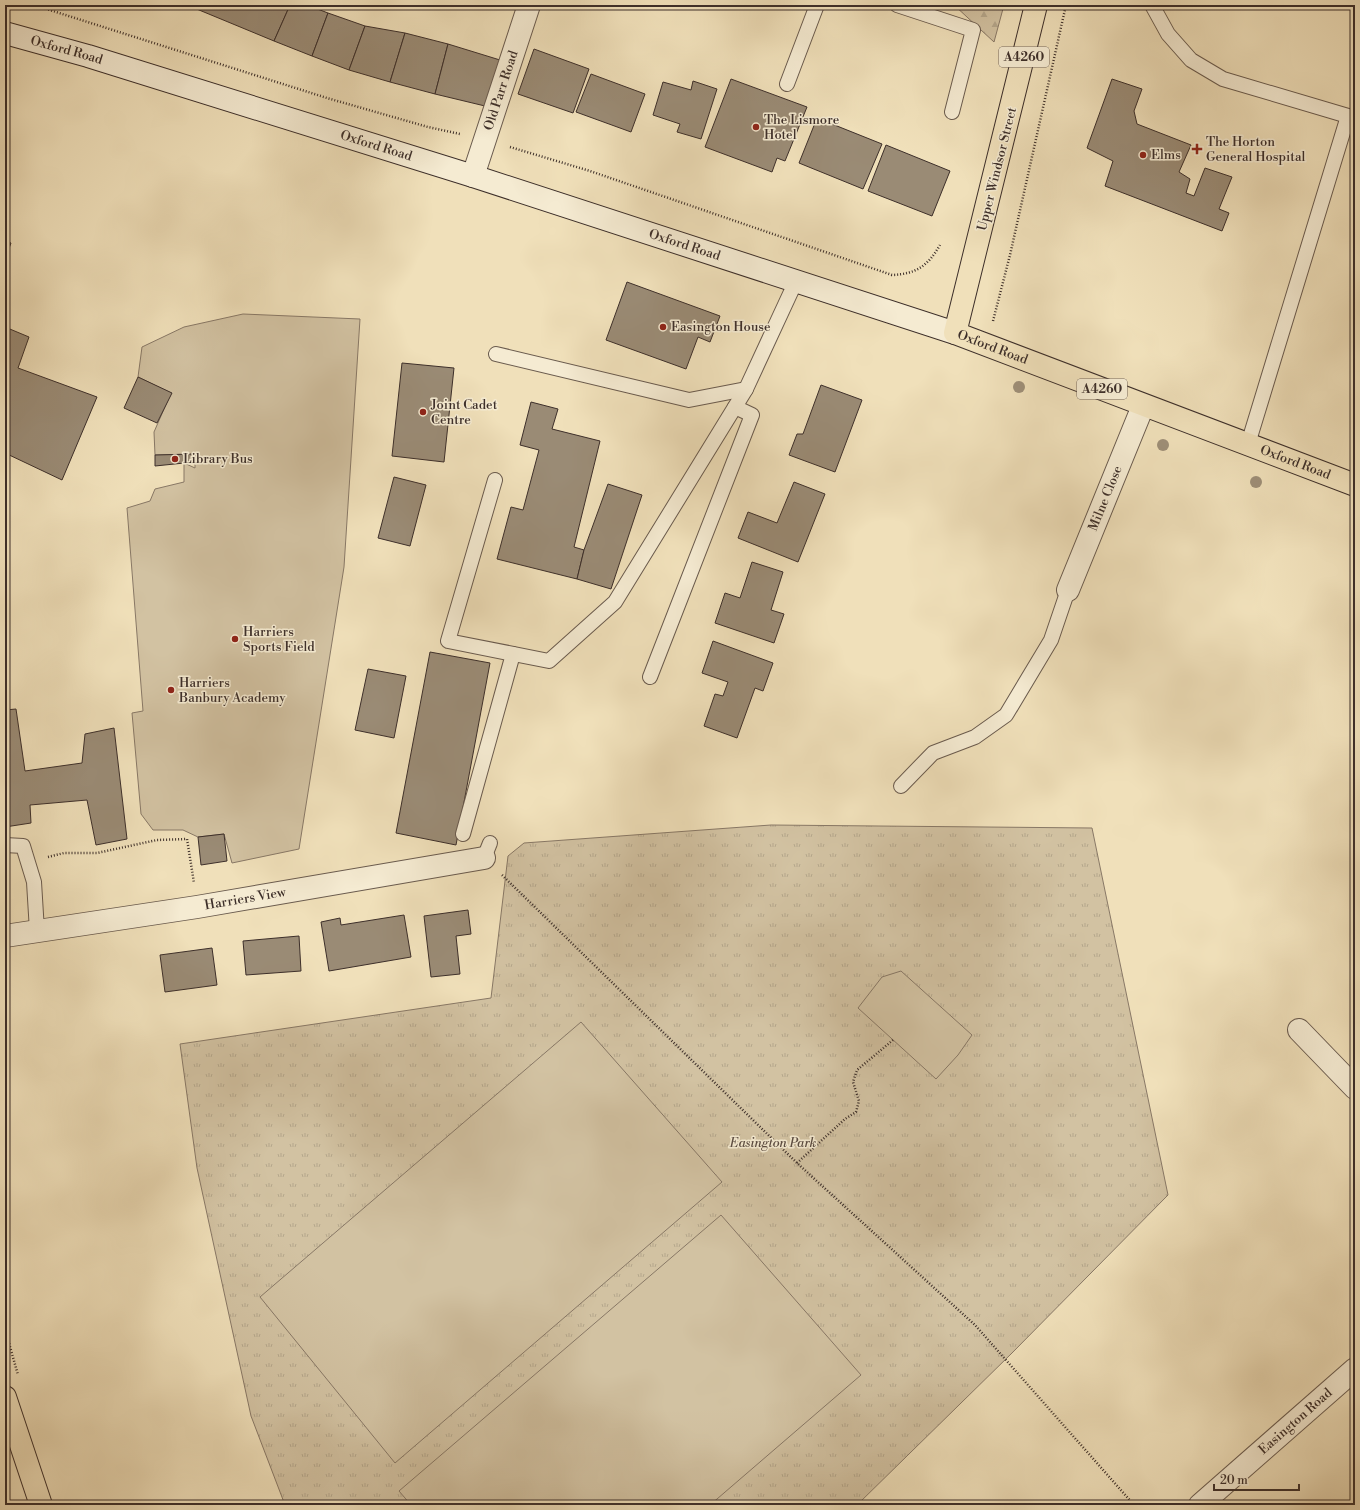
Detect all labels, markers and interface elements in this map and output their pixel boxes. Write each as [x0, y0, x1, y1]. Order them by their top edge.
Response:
street label: Oxford Road [29, 32, 105, 68]
road number: A4260 [999, 47, 1049, 67]
street label: Old Parr Road [480, 48, 522, 133]
street label: Upper Windsor Street [974, 105, 1020, 232]
place label: The Lismore Hotel [764, 112, 840, 143]
marker: The Lismore Hotel [751, 122, 761, 132]
street label: Oxford Road [338, 127, 415, 165]
place label: The Horton General Hospital [1206, 134, 1306, 165]
marker: The Horton General Hospital [1191, 143, 1203, 155]
place label: Elms [1151, 147, 1181, 163]
marker: Elms [1138, 150, 1148, 160]
street label: Oxford Road [647, 226, 723, 264]
place label: Easington House [671, 319, 771, 335]
marker: Easington House [658, 322, 668, 332]
street label: Oxford Road [955, 327, 1031, 368]
road number: A4260 [1077, 379, 1127, 399]
place label: Joint Cadet Centre [430, 397, 498, 428]
marker: Joint Cadet Centre [418, 407, 428, 417]
street label: Oxford Road [1258, 442, 1334, 483]
place label: Library Bus [183, 451, 253, 467]
marker: Library Bus [170, 454, 180, 464]
street label: Milne Close [1085, 463, 1126, 533]
place label: Harriers Sports Field [243, 624, 315, 655]
marker: Harriers Sports Field [230, 634, 240, 644]
place label: Harriers Banbury Academy [178, 675, 286, 706]
marker: Harriers Banbury Academy [166, 685, 176, 695]
street label: Harriers View [203, 884, 288, 914]
park label: Easington Park [729, 1135, 816, 1151]
street label: Easington Road [1255, 1384, 1336, 1458]
scale bar [1214, 1466, 1299, 1492]
text: 20 m [1220, 1473, 1248, 1488]

